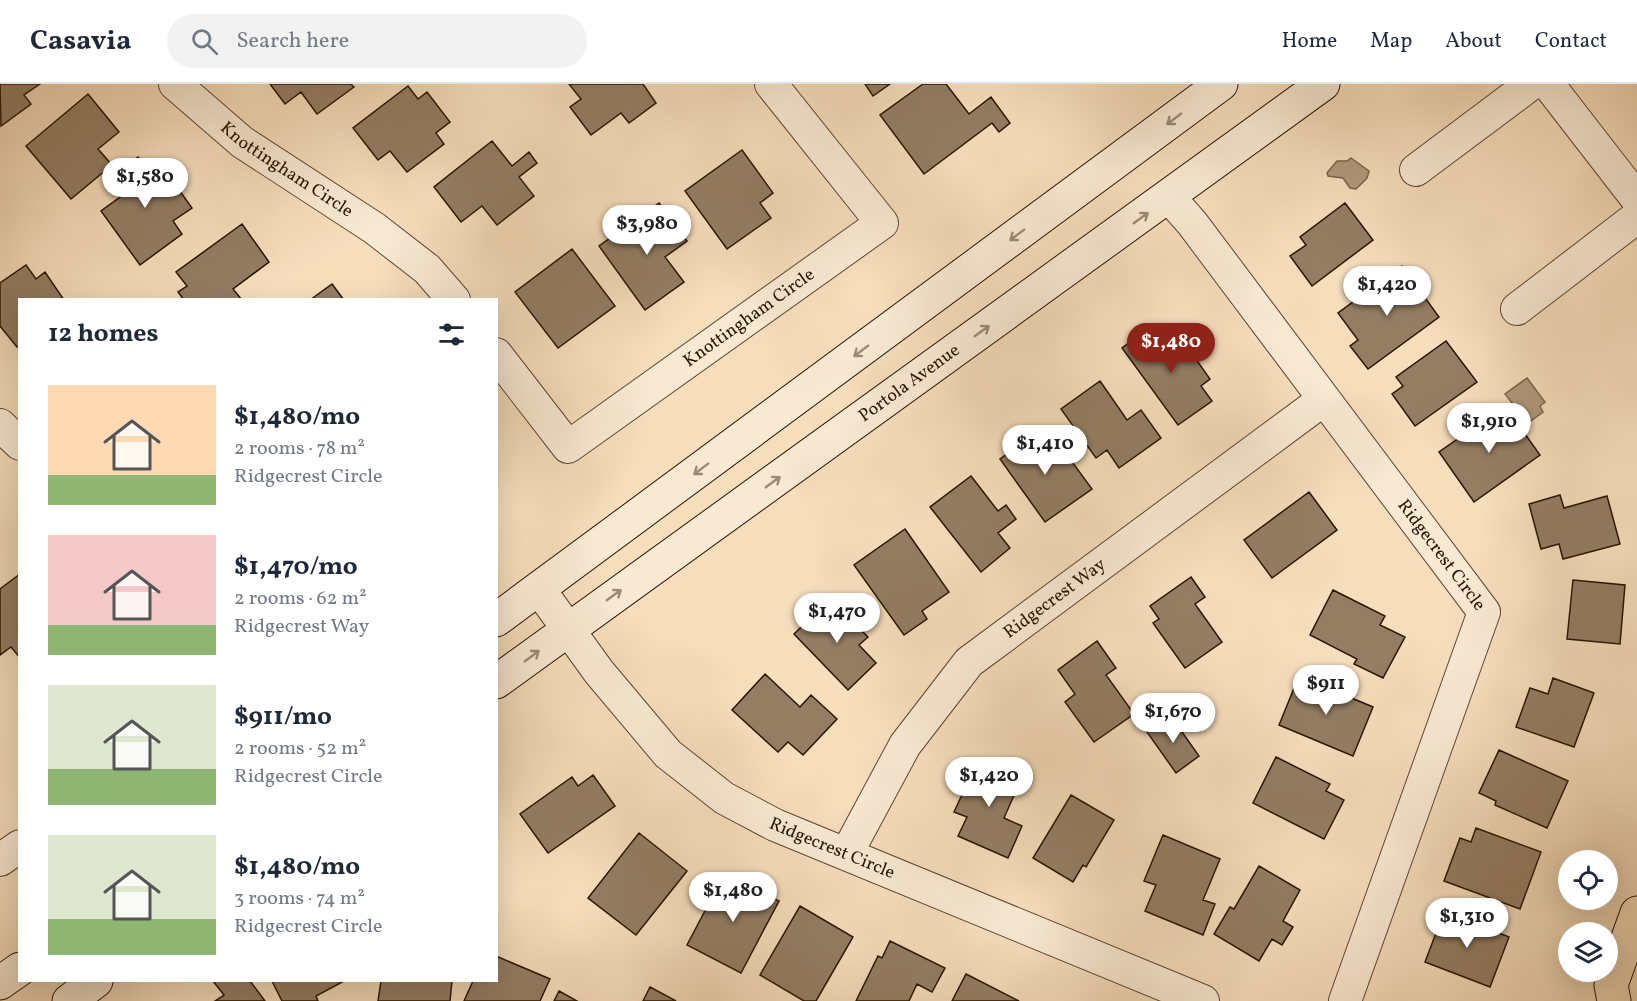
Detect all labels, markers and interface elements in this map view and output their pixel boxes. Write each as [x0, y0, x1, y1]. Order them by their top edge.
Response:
search box [167, 14, 587, 68]
text: Casavia [30, 22, 131, 61]
icon: search [188, 25, 221, 58]
text: Search here [236, 26, 349, 57]
text: Home [1282, 27, 1337, 56]
text: Map [1370, 27, 1412, 56]
text: About [1445, 27, 1502, 56]
text: Contact [1535, 27, 1607, 56]
one-way arrow [1167, 113, 1183, 125]
street label: Knottingham Circle [214, 116, 358, 224]
pin: $1,580 [96, 158, 194, 209]
text: $1,580 [116, 163, 174, 191]
pin: $3,980 [598, 205, 696, 256]
text: $3,980 [616, 210, 678, 238]
one-way arrow [1132, 212, 1148, 224]
one-way arrow [1010, 229, 1026, 241]
street label: Knottingham Circle [678, 262, 820, 373]
pin: $1,420 [1338, 266, 1436, 317]
text: $1,420 [1357, 271, 1417, 299]
text: 12 homes [48, 316, 159, 352]
icon: filters [435, 318, 468, 351]
pin: $1,480 [1122, 323, 1220, 374]
one-way arrow [974, 325, 990, 337]
text: $1,480 [1141, 328, 1201, 356]
street label: Portola Avenue [853, 338, 965, 428]
one-way arrow [853, 345, 869, 357]
text: $1,480/mo [234, 399, 360, 435]
pin: $1,910 [1440, 403, 1538, 454]
text: $1,910 [1461, 408, 1517, 436]
icon: home [96, 409, 168, 481]
pin: $1,410 [996, 425, 1094, 476]
text: $1,410 [1016, 430, 1074, 458]
text: 2 rooms · 78 m² [234, 435, 365, 463]
text: Ridgecrest Circle [234, 463, 382, 491]
one-way arrow [693, 463, 709, 476]
one-way arrow [764, 476, 780, 488]
street label: Ridgecrest Circle [1391, 494, 1491, 616]
text: $1,470/mo [234, 549, 358, 585]
street label: Ridgecrest Way [998, 552, 1111, 645]
icon: home [96, 559, 168, 631]
text: 2 rooms · 62 m² [234, 585, 367, 613]
one-way arrow [606, 589, 622, 602]
pin: $1,470 [788, 593, 886, 644]
text: $1,470 [808, 598, 866, 626]
text: Ridgecrest Way [234, 613, 369, 641]
one-way arrow [523, 649, 539, 662]
pin: $911 [1290, 665, 1362, 716]
text: $911 [1307, 670, 1345, 698]
pin: $1,670 [1124, 693, 1222, 744]
text: $1,670 [1144, 698, 1202, 726]
text: $911/mo [234, 699, 332, 735]
icon: home [96, 709, 168, 781]
text: 2 rooms · 52 m² [234, 735, 366, 763]
pin: $1,420 [940, 757, 1038, 808]
text: $1,420 [959, 762, 1019, 790]
text: Ridgecrest Circle [234, 763, 382, 791]
street label: Ridgecrest Circle [765, 811, 898, 885]
text: $1,480/mo [234, 849, 360, 885]
map controls [1558, 850, 1618, 982]
button: locate [1558, 850, 1618, 910]
icon: home [96, 859, 168, 931]
pin: $1,480 [684, 872, 782, 923]
text: $1,480 [703, 877, 763, 905]
text: 3 rooms · 74 m² [234, 885, 365, 913]
pin: $1,310 [1418, 898, 1516, 949]
text: $1,310 [1439, 903, 1495, 931]
text: Ridgecrest Circle [234, 913, 382, 941]
button: layers [1558, 922, 1618, 982]

